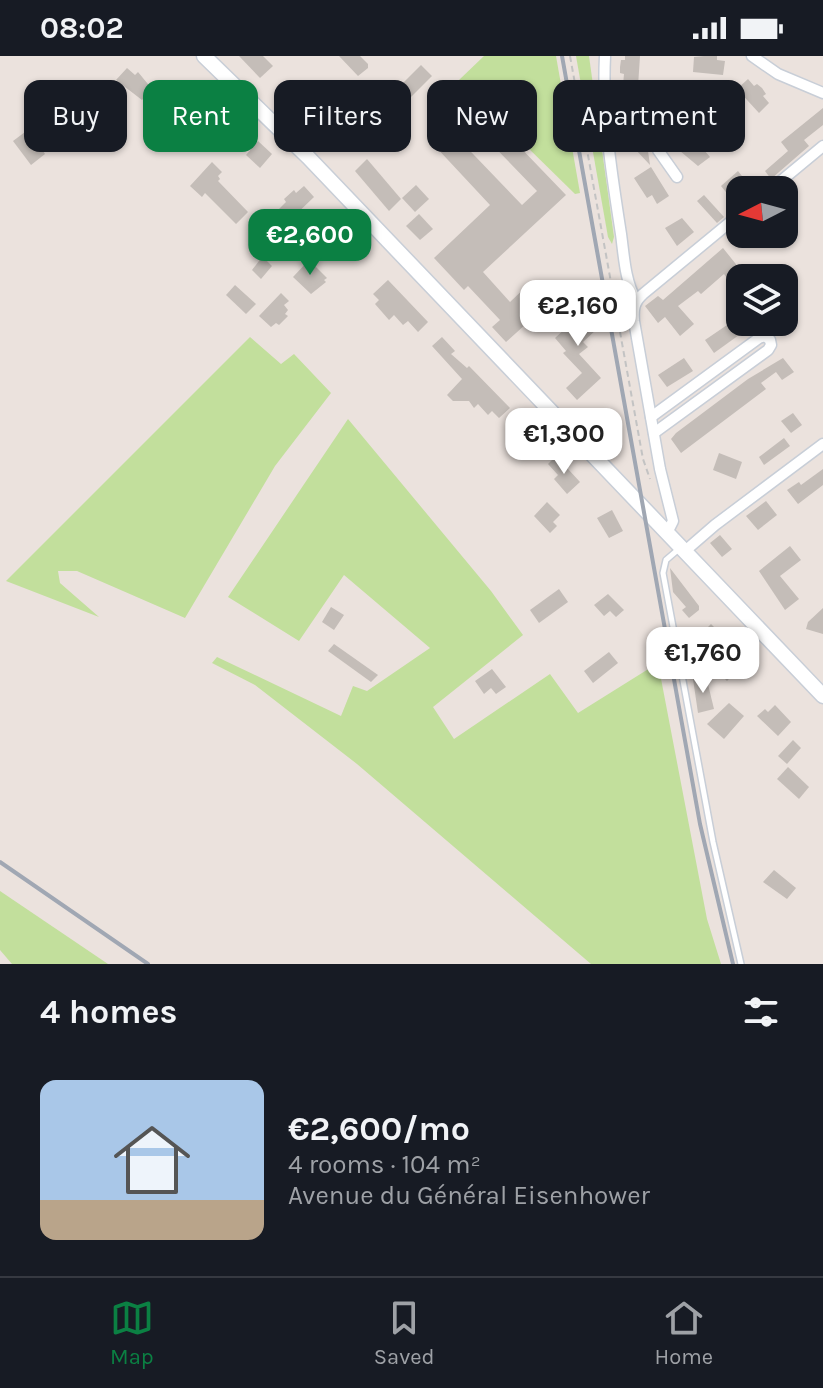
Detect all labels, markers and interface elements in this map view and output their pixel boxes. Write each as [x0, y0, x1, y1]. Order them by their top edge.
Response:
text: 08:02 [40, 10, 124, 46]
chip: Buy [24, 80, 127, 152]
chip: Rent [143, 80, 258, 152]
chip: Filters [274, 80, 411, 152]
chip: New [427, 80, 537, 152]
chip: Apartment [553, 80, 745, 152]
north arrow [726, 176, 798, 248]
map controls [726, 176, 798, 336]
pin: €2,600 [245, 209, 375, 277]
text: €2,600 [266, 219, 354, 250]
button: layers [726, 264, 798, 336]
pin: €2,160 [513, 280, 643, 348]
text: €2,160 [538, 290, 618, 321]
pin: €1,300 [499, 408, 629, 476]
text: €1,300 [523, 418, 605, 449]
pin: €1,760 [638, 627, 768, 695]
text: €1,760 [664, 637, 742, 668]
icon: filters [739, 990, 783, 1034]
text: 4 homes [40, 992, 177, 1032]
text: €2,600/mo [288, 1109, 470, 1149]
icon: home [104, 1112, 200, 1208]
text: 4 rooms · 104 m² [288, 1149, 481, 1180]
text: Avenue du Général Eisenhower [288, 1180, 650, 1211]
tab: Map [110, 1296, 154, 1370]
tab: Saved [374, 1296, 435, 1370]
tab: Home [654, 1296, 713, 1370]

